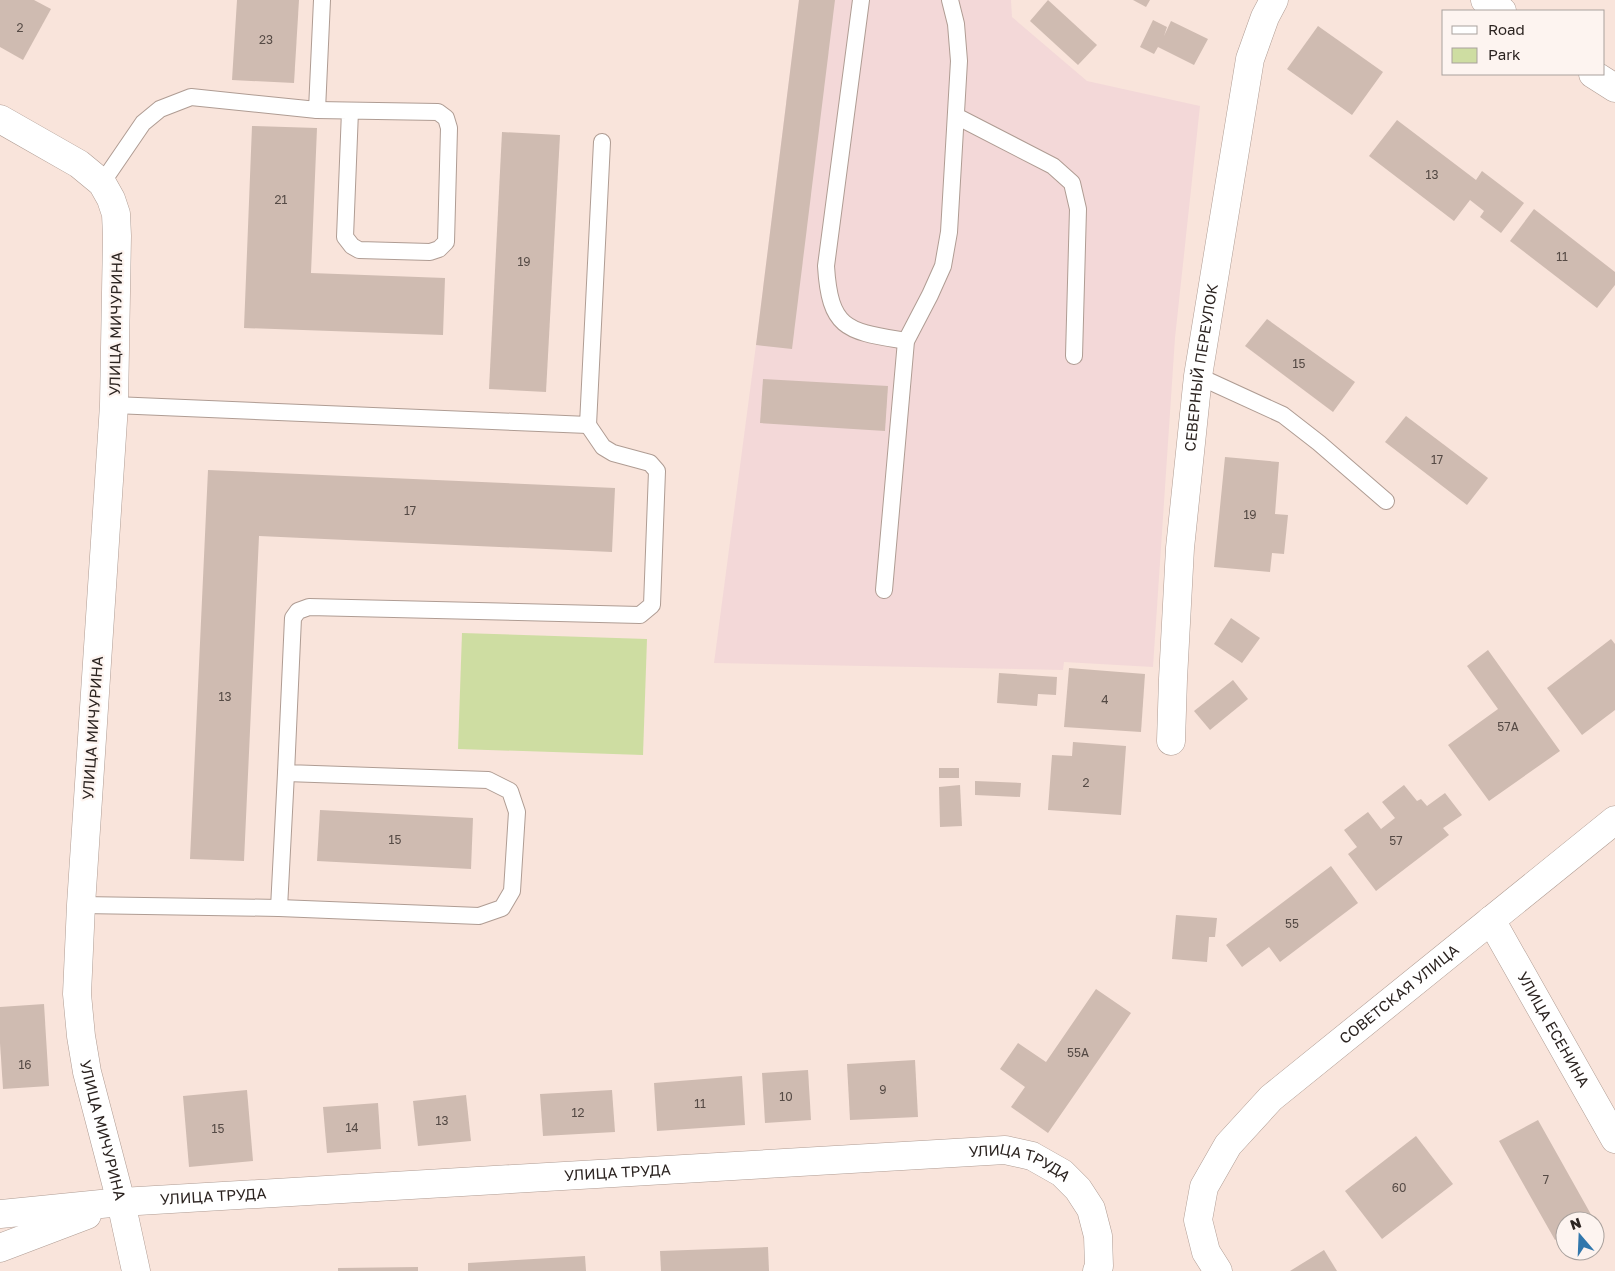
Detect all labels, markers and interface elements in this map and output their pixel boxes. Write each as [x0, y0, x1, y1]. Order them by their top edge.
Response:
legend [1442, 10, 1605, 75]
house number: 2 [17, 20, 24, 35]
text: Road [1488, 20, 1525, 38]
house number: 23 [259, 32, 273, 47]
text: Park [1488, 45, 1521, 63]
house number: 13 [1426, 167, 1438, 182]
house number: 21 [275, 192, 288, 207]
house number: 11 [1556, 249, 1568, 264]
street label: УЛИЦА МИЧУРИНА [105, 252, 125, 396]
house number: 19 [517, 254, 531, 269]
street label: СЕВЕРНЫЙ ПЕРЕУЛОК [1180, 282, 1221, 452]
house number: 15 [1293, 356, 1305, 371]
house number: 17 [1431, 452, 1443, 467]
house number: 17 [404, 503, 416, 518]
house number: 19 [1243, 507, 1257, 522]
street label: УЛИЦА МИЧУРИНА [78, 655, 106, 800]
house number: 13 [219, 689, 231, 704]
house number: 4 [1101, 692, 1109, 707]
house number: 57А [1497, 719, 1519, 734]
house number: 2 [1083, 775, 1090, 790]
house number: 15 [389, 832, 401, 847]
house number: 57 [1389, 833, 1403, 848]
house number: 55 [1285, 916, 1299, 931]
street label: СОВЕТСКАЯ УЛИЦА [1335, 940, 1462, 1047]
street label: УЛИЦА ЕСЕНИНА [1514, 968, 1594, 1090]
house number: 55А [1067, 1045, 1089, 1060]
house number: 16 [18, 1057, 32, 1072]
street label: УЛИЦА МИЧУРИНА [77, 1059, 130, 1202]
house number: 9 [879, 1082, 887, 1097]
house number: 10 [779, 1089, 793, 1104]
house number: 11 [694, 1096, 706, 1111]
house number: 12 [572, 1105, 584, 1120]
house number: 13 [436, 1113, 448, 1128]
house number: 14 [345, 1120, 359, 1135]
house number: 15 [212, 1121, 224, 1136]
street label: УЛИЦА ТРУДА [968, 1139, 1075, 1184]
street label: УЛИЦА ТРУДА [564, 1160, 671, 1184]
house number: 7 [1543, 1172, 1549, 1187]
house number: 60 [1392, 1180, 1406, 1195]
street label: УЛИЦА ТРУДА [159, 1183, 267, 1208]
north arrow [1555, 1211, 1605, 1261]
text: N [1568, 1213, 1583, 1233]

